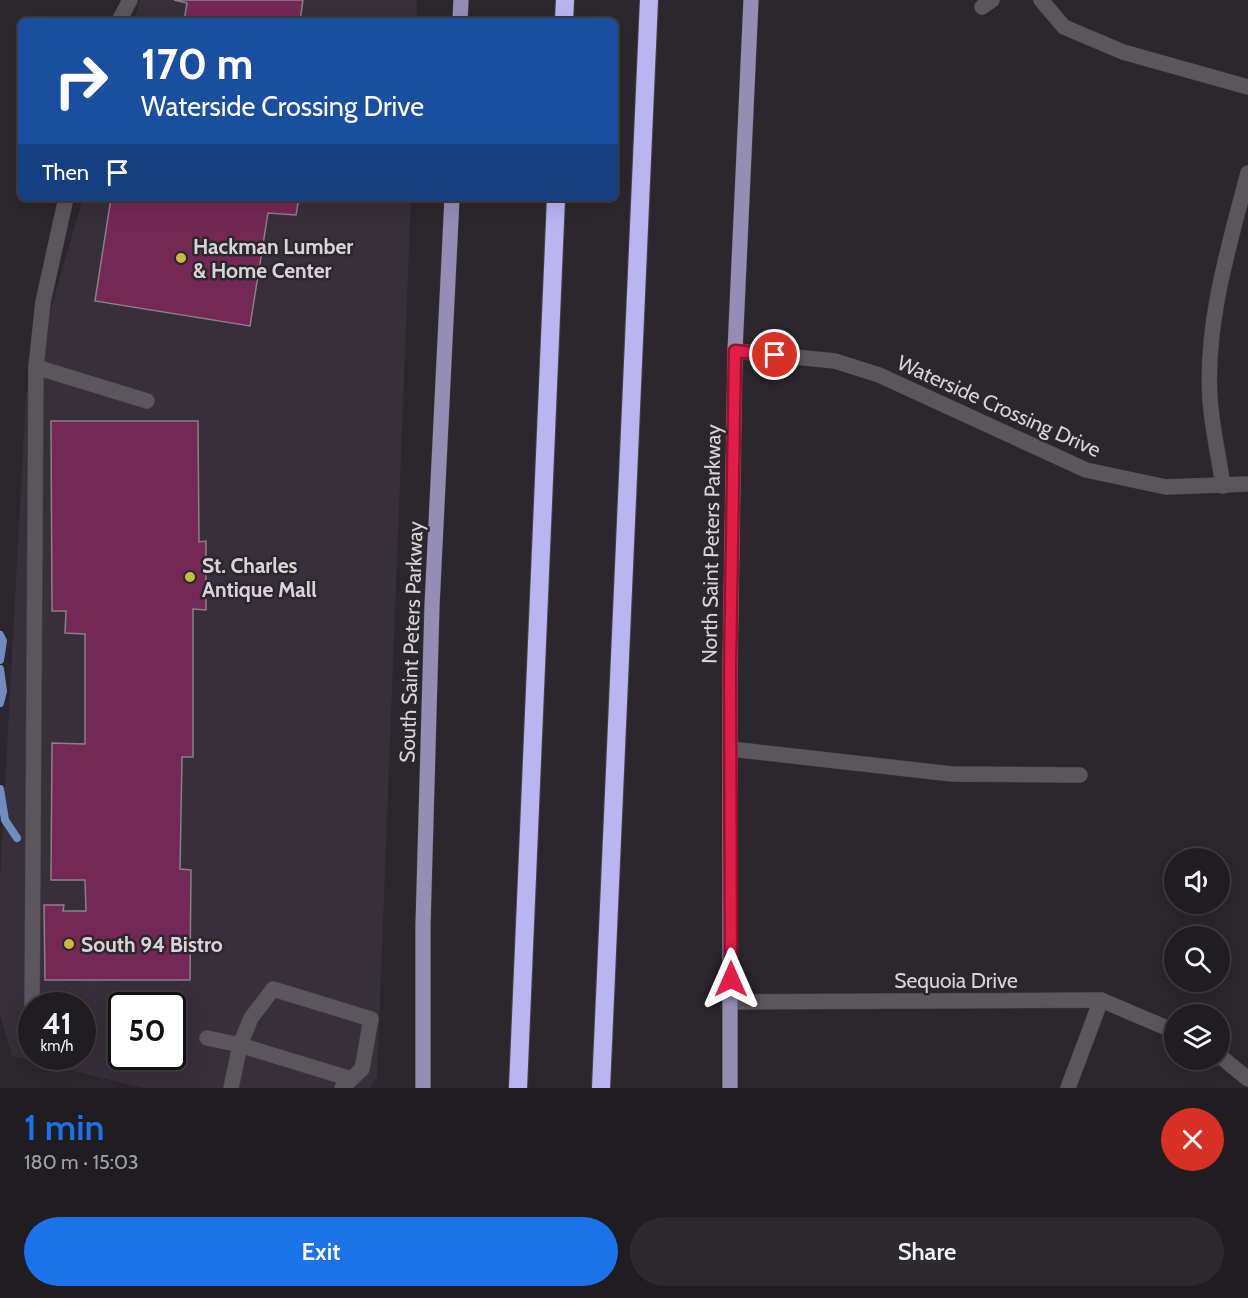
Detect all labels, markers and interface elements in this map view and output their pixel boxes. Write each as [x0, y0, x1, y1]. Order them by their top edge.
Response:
text: 170 m [141, 38, 253, 90]
icon: right [42, 42, 120, 120]
text: Waterside Crossing Drive [141, 90, 424, 123]
icon: arrive [101, 156, 134, 189]
text: Then [42, 159, 89, 186]
place label: Hackman Lumber & Home Center [193, 234, 353, 283]
marker: Hackman Lumber & Home Center [174, 251, 188, 265]
pin [749, 329, 800, 380]
icon: arrive [758, 338, 791, 371]
street label: Waterside Crossing Drive [893, 350, 1105, 462]
street label: North Saint Peters Parkway [696, 424, 726, 664]
street label: South Saint Peters Parkway [394, 520, 428, 763]
place label: St. Charles Antique Mall [202, 553, 317, 602]
marker: St. Charles Antique Mall [183, 570, 197, 584]
map controls [1164, 848, 1230, 1070]
button: sound [1164, 848, 1230, 914]
button: search [1164, 926, 1230, 992]
place label: South 94 Bistro [81, 932, 223, 957]
marker: South 94 Bistro [62, 937, 76, 951]
position arrow [699, 947, 763, 1011]
street label: Sequoia Drive [894, 968, 1018, 993]
speed limit sign: 50 [108, 992, 186, 1070]
button: layers [1164, 1004, 1230, 1070]
text: 41 [42, 1005, 72, 1042]
text: km/h [41, 1037, 73, 1055]
text: 1 min [24, 1105, 104, 1149]
button: close [1161, 1108, 1224, 1171]
text: 180 m · 15:03 [24, 1150, 139, 1174]
button: Exit [24, 1217, 618, 1286]
button: Share [630, 1217, 1224, 1286]

